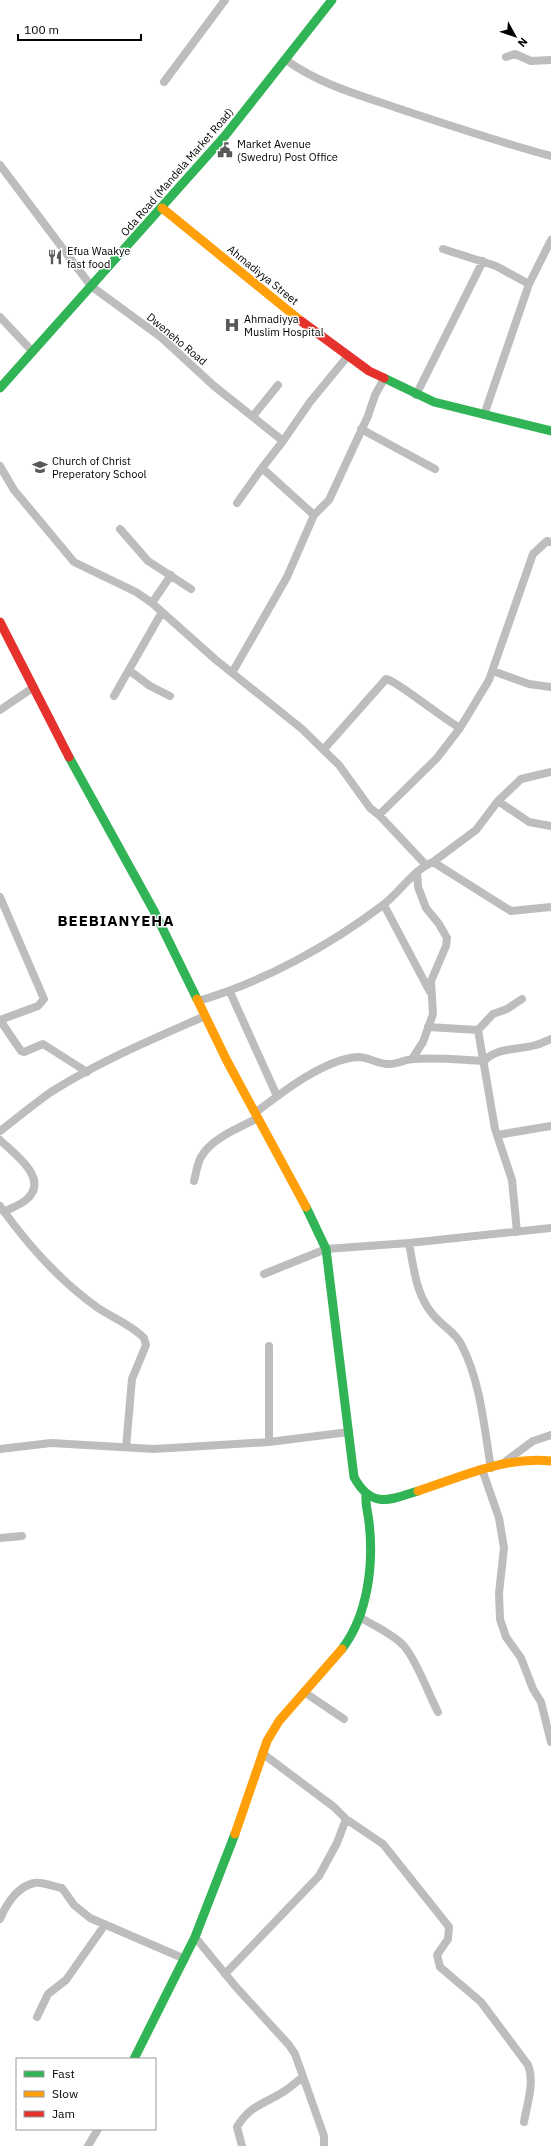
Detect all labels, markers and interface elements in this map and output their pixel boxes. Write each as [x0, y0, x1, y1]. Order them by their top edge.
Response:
scale bar [18, 16, 141, 42]
north arrow [495, 16, 535, 56]
text: 100 m [24, 22, 59, 37]
text: N [515, 35, 531, 50]
street label: Oda Road (Mandela Market Road) [118, 105, 236, 239]
place label: Market Avenue (Swedru) Post Office [237, 137, 338, 164]
public building icon: Market Avenue (Swedru) Post Office [216, 141, 234, 159]
street label: Ahmadiyya Street [225, 242, 301, 308]
place label: Efua Waakye fast food [67, 244, 130, 271]
restaurant icon: Efua Waakye fast food [46, 248, 64, 266]
street label: Dweneho Road [144, 310, 210, 368]
place label: Ahmadiyya Muslim Hospital [244, 312, 324, 339]
hospital icon: Ahmadiyya Muslim Hospital [223, 316, 241, 334]
place label: Church of Christ Preperatory School [52, 454, 147, 481]
school or university icon: Church of Christ Preperatory School [31, 458, 49, 476]
district label: BEEBIANYEHA [58, 911, 174, 930]
legend [16, 2058, 156, 2130]
text: Fast [52, 2066, 75, 2081]
text: Slow [52, 2086, 78, 2101]
text: Jam [52, 2106, 75, 2121]

